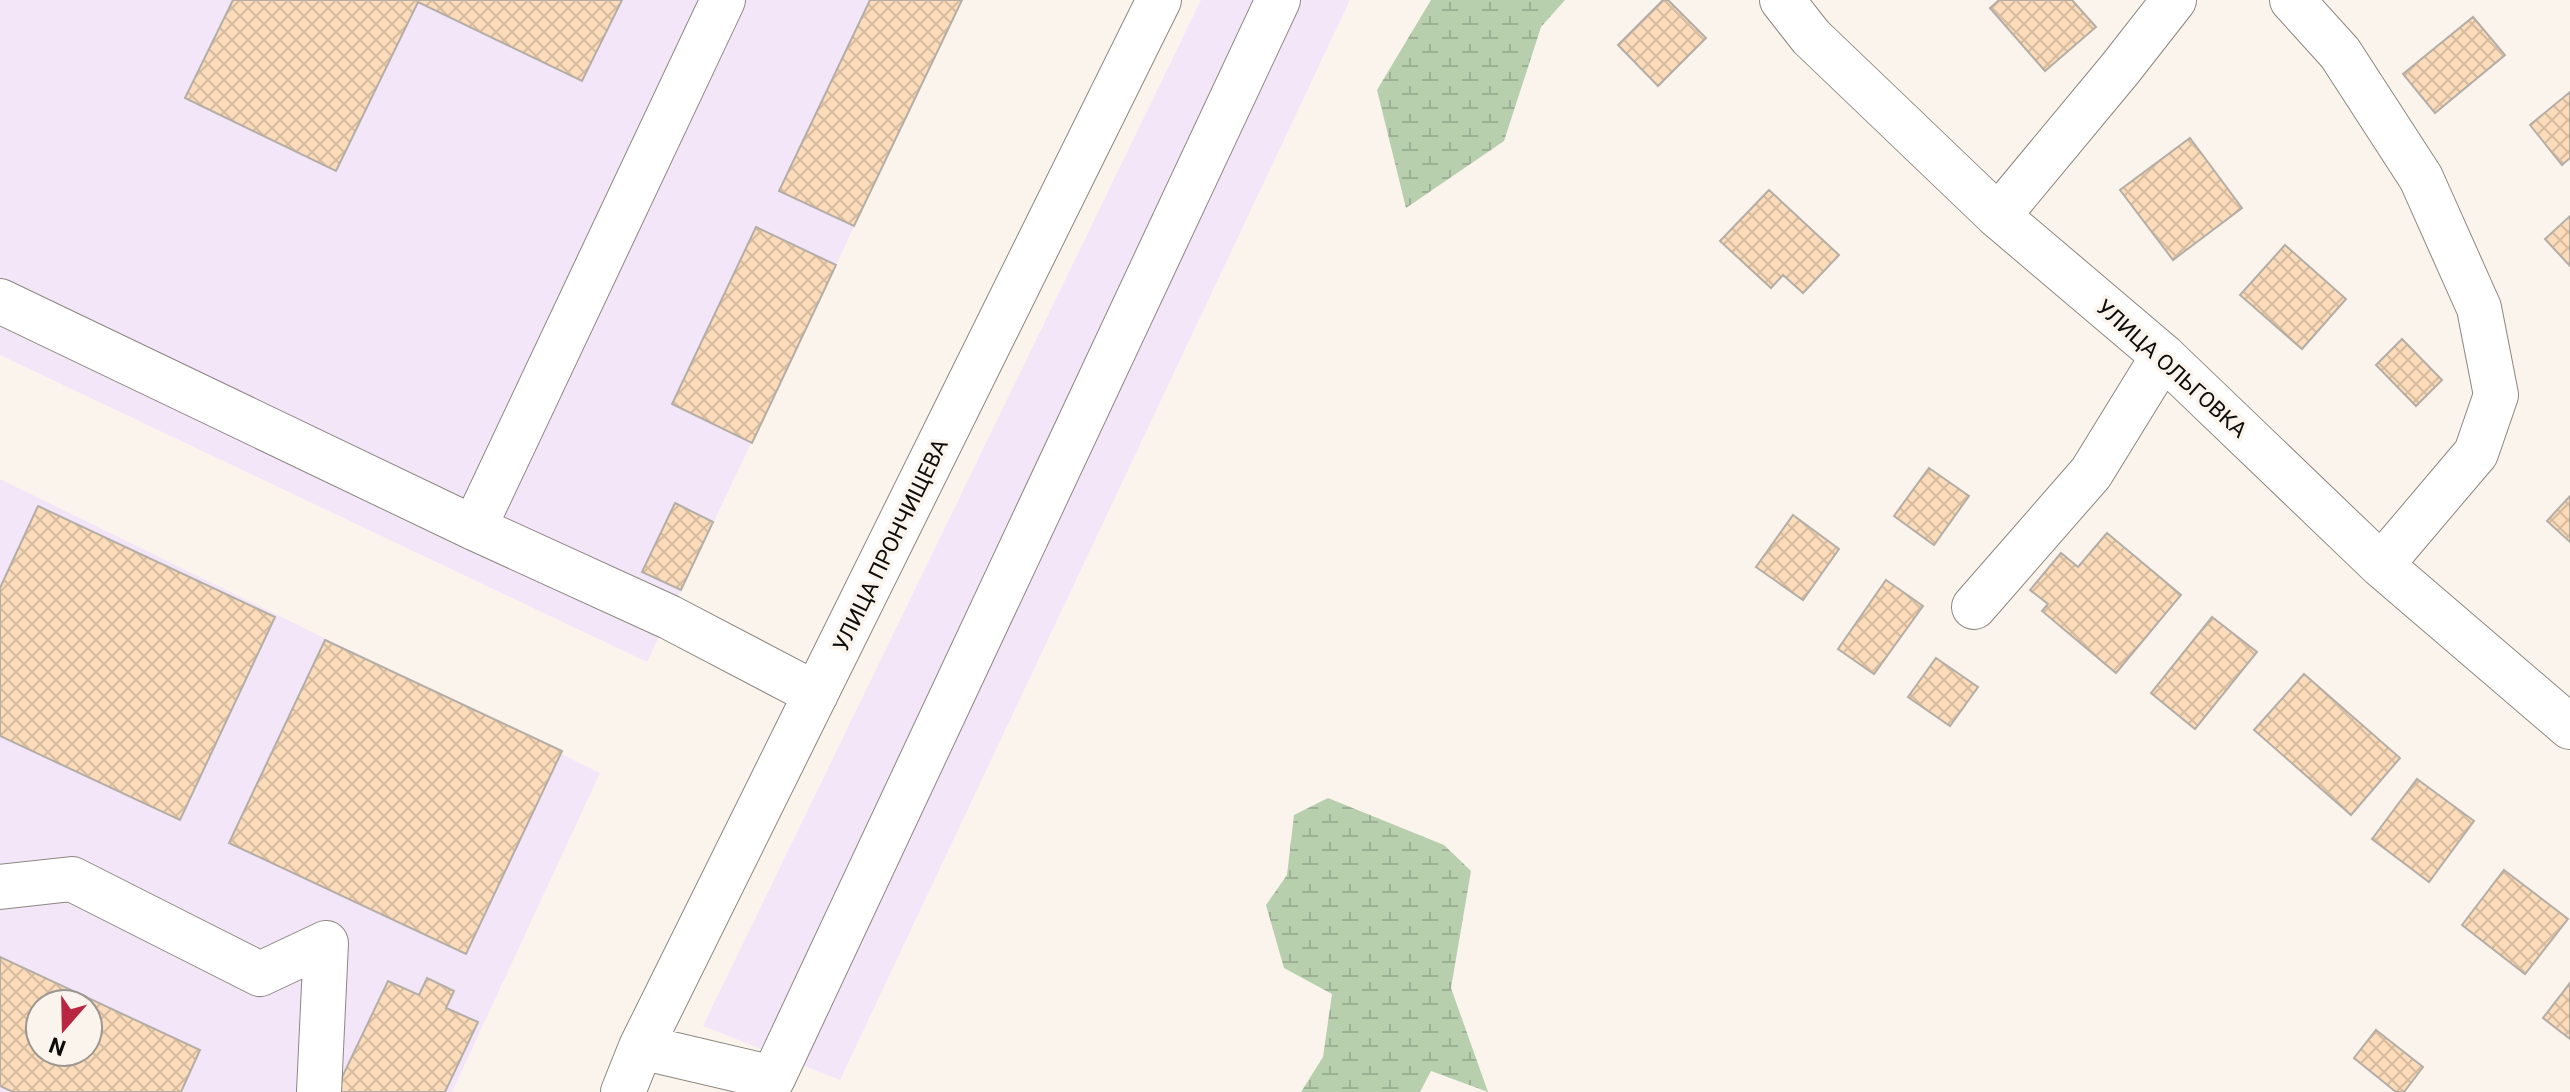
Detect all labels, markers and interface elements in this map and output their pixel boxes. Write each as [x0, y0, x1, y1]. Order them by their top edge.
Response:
street label: УЛИЦА ОЛЬГОВКА [2091, 294, 2252, 443]
street label: УЛИЦА ПРОНЧИЩЕВА [828, 434, 953, 656]
north arrow [24, 988, 104, 1068]
text: N [46, 1032, 69, 1061]

